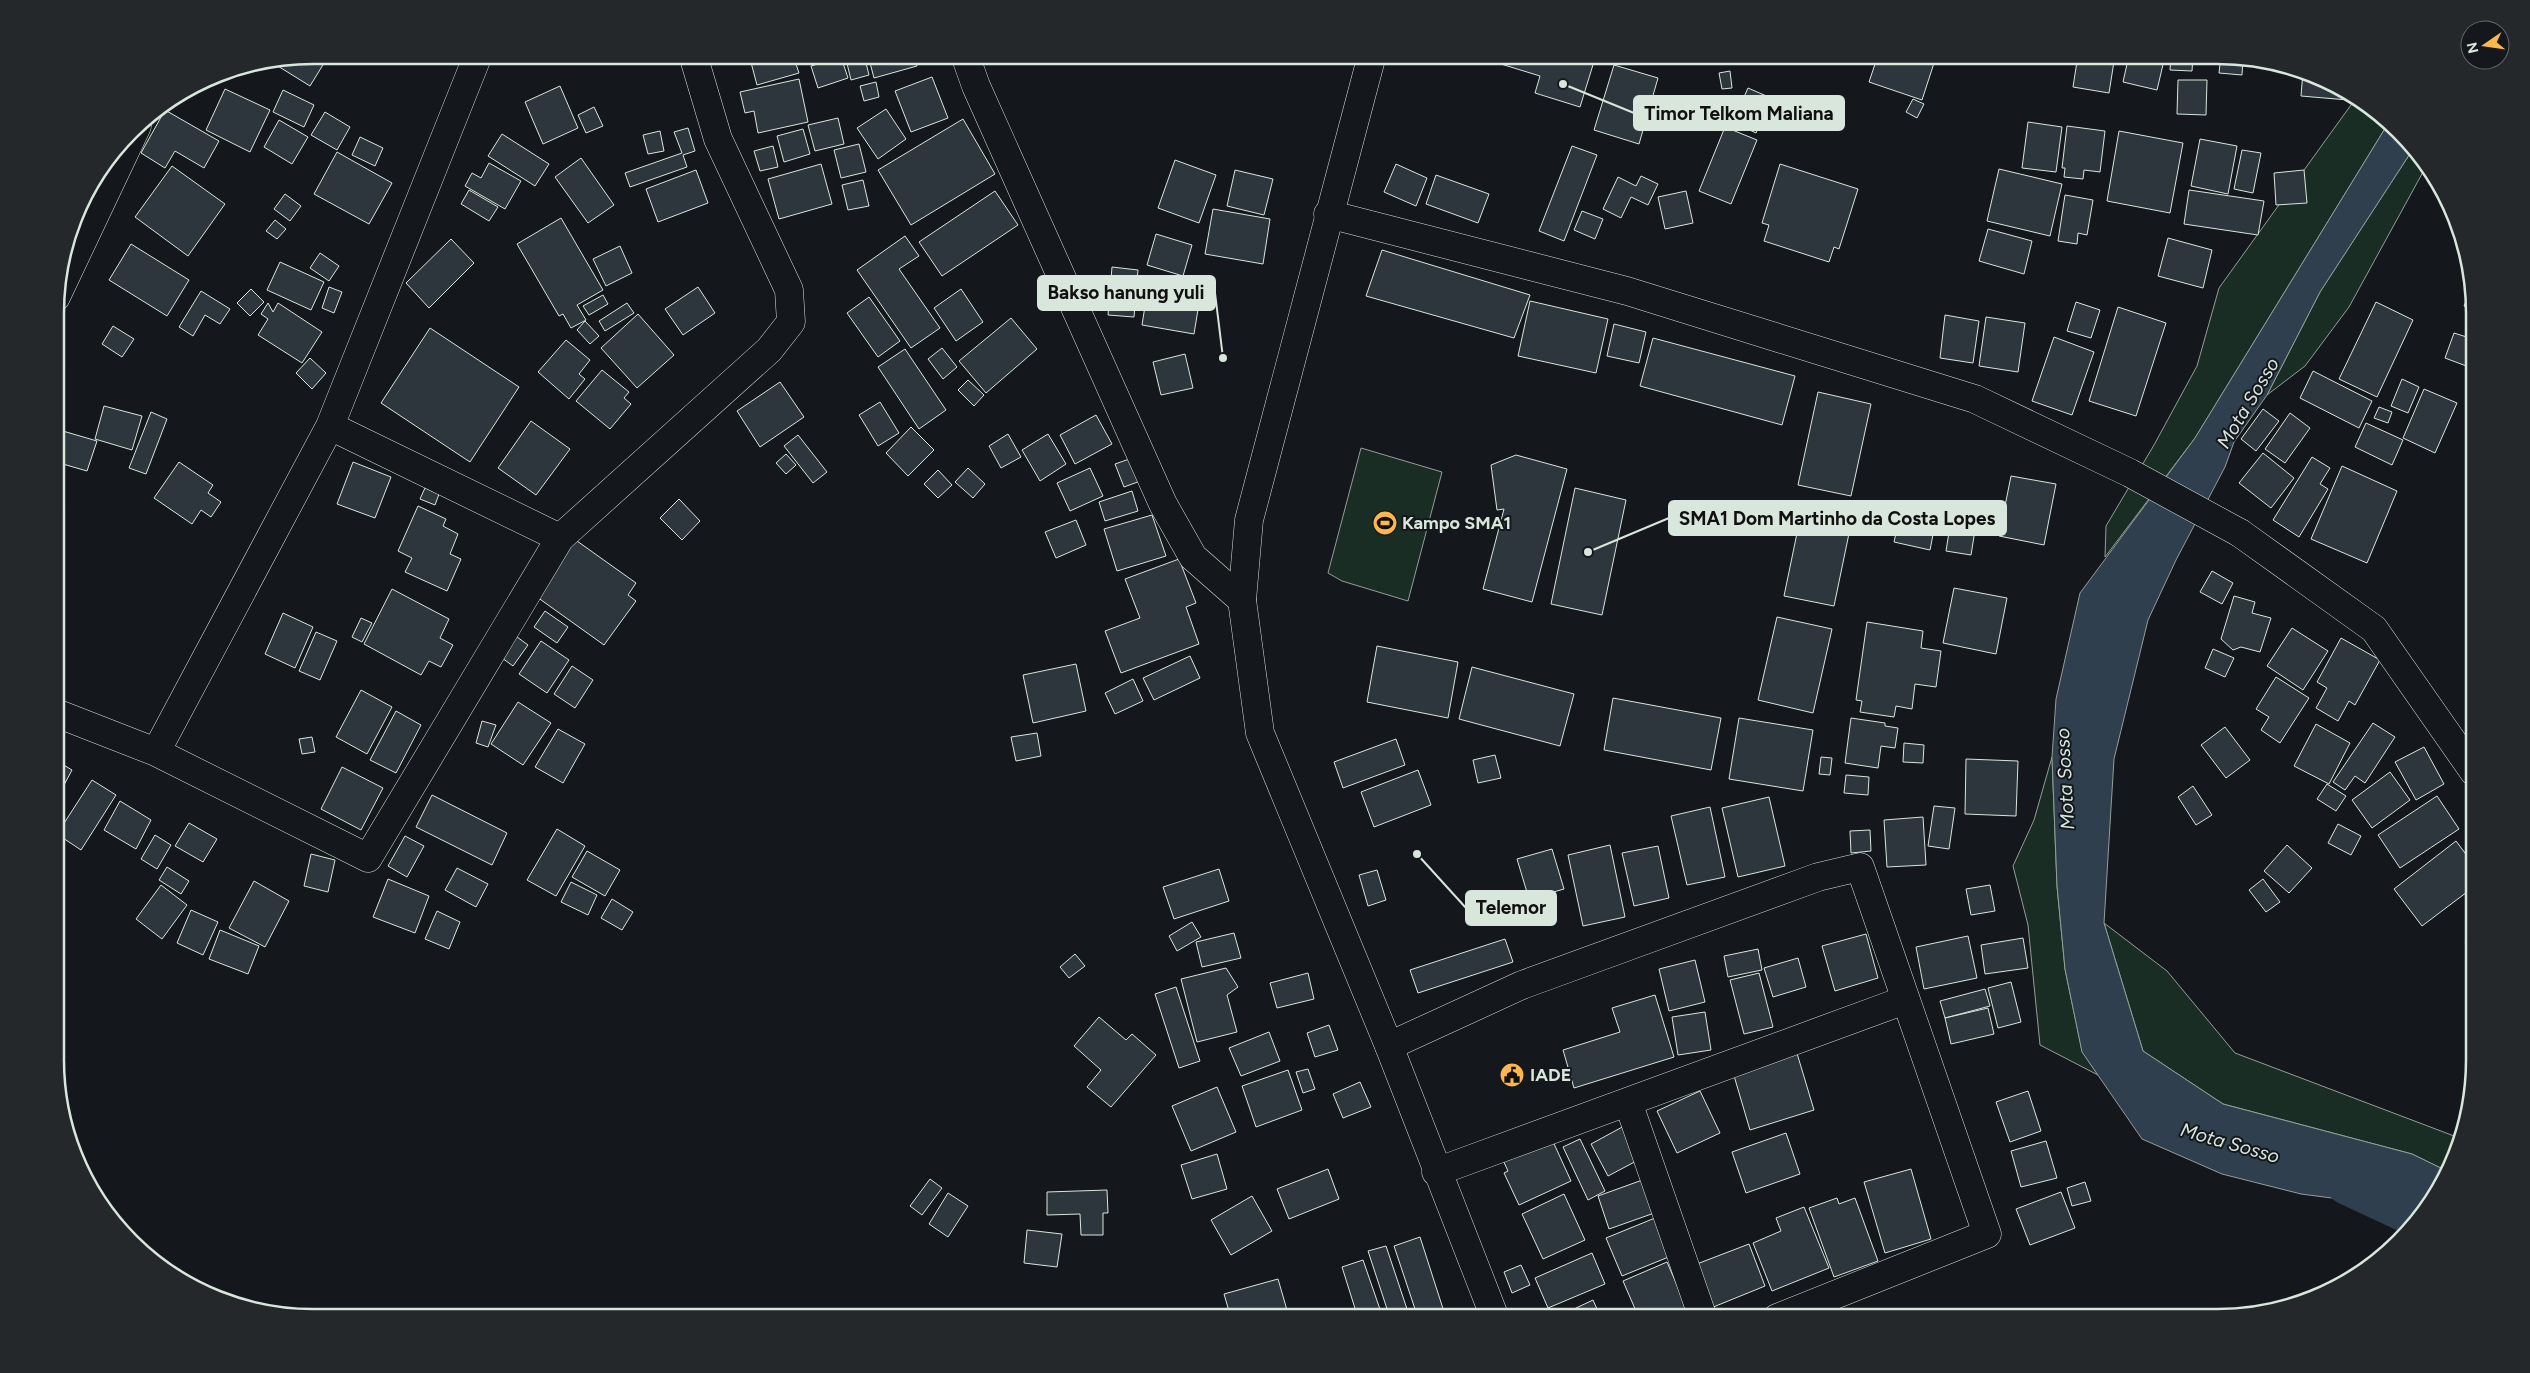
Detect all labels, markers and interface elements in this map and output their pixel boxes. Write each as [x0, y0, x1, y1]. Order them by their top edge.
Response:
north arrow [2460, 20, 2510, 70]
text: N [2463, 41, 2482, 55]
callout: Timor Telkom Maliana [1634, 96, 1844, 130]
text: Timor Telkom Maliana [1644, 102, 1834, 125]
callout: Bakso hanung yuli [1038, 276, 1215, 310]
text: Bakso hanung yuli [1047, 281, 1205, 304]
water label: Mota Sosso [2212, 353, 2284, 453]
callout: SMA1 Dom Martinho da Costa Lopes [1669, 501, 2006, 535]
text: SMA1 Dom Martinho da Costa Lopes [1679, 507, 1995, 530]
sports icon: Kampo SMA1 [1372, 510, 1398, 536]
place label: Kampo SMA1 [1402, 512, 1511, 534]
water label: Mota Sosso [2051, 728, 2079, 830]
callout: Telemor [1466, 891, 1556, 925]
text: Telemor [1476, 896, 1546, 919]
public building icon: IADE [1499, 1062, 1525, 1088]
place label: IADE [1530, 1064, 1571, 1086]
water label: Mota Sosso [2178, 1118, 2282, 1168]

